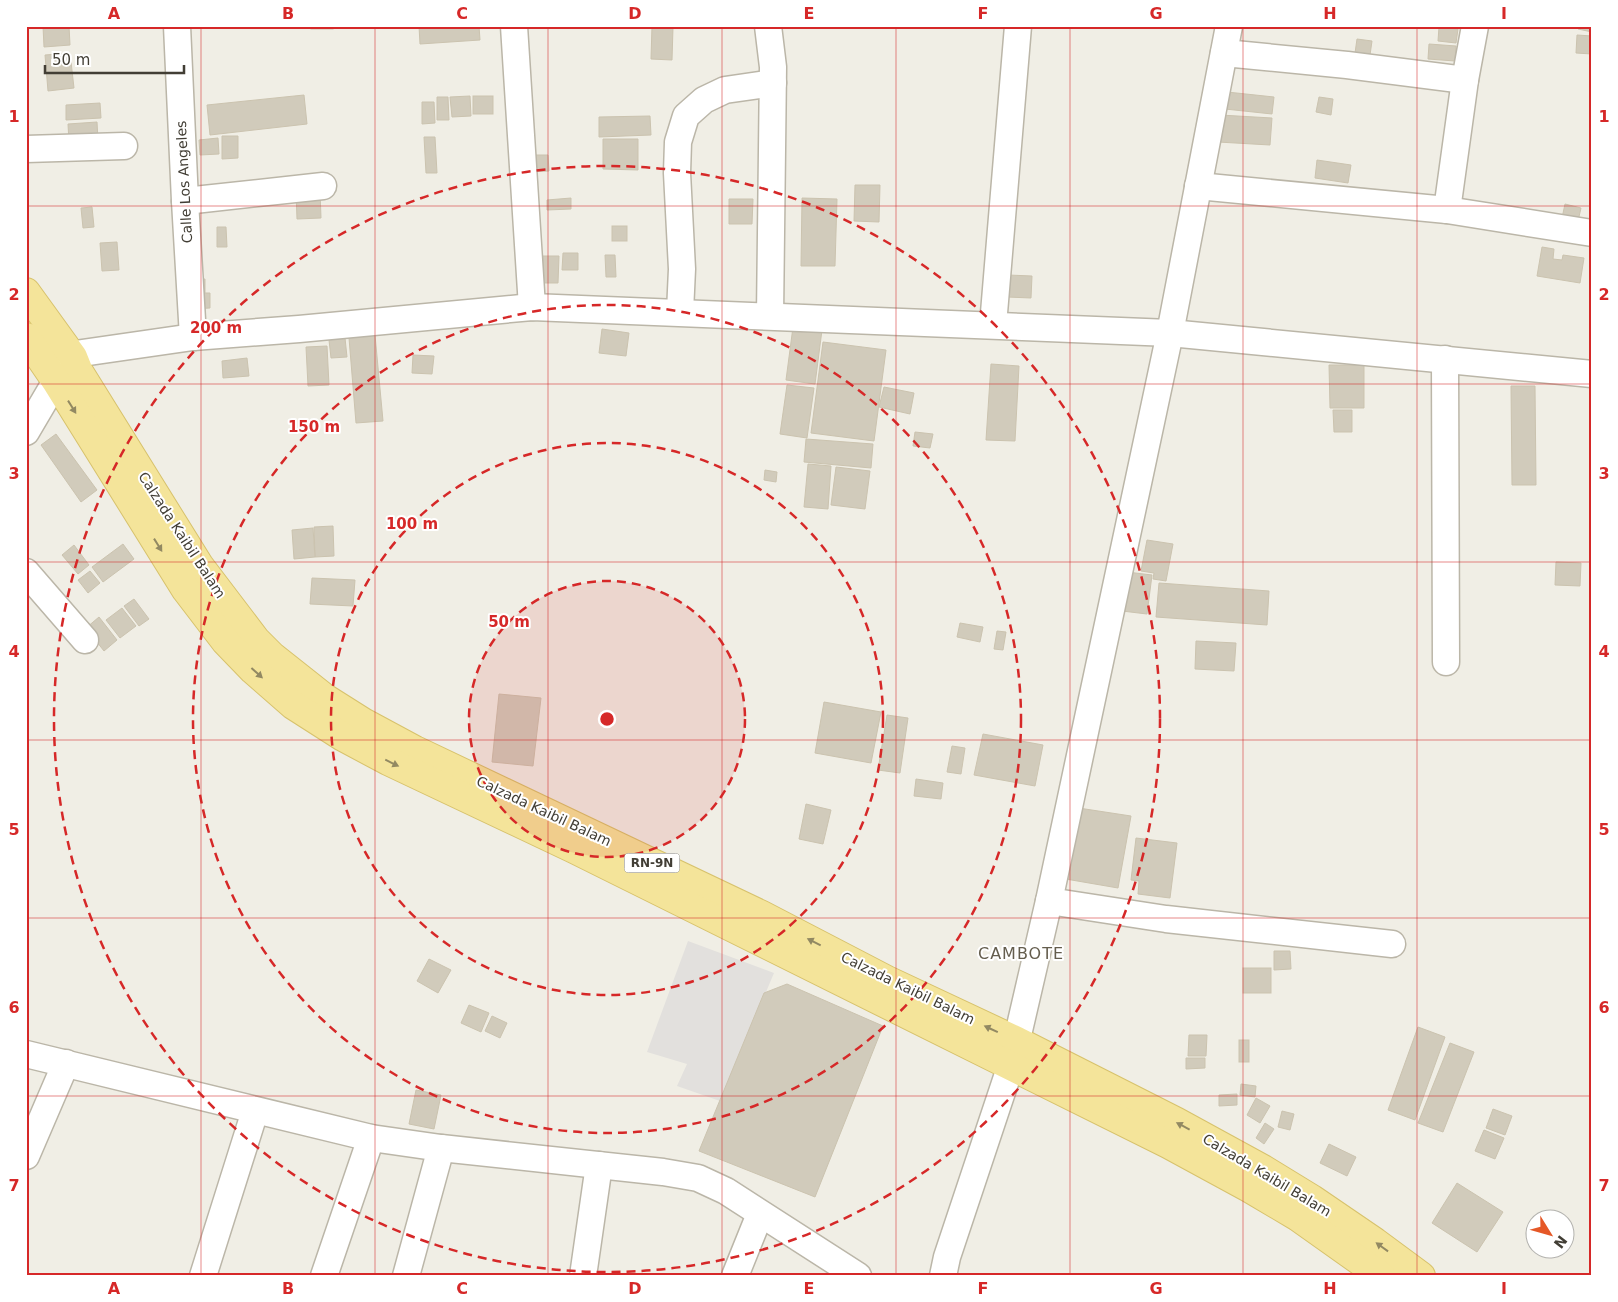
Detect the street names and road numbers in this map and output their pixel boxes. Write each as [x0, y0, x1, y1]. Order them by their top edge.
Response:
street label: Calle Los Angeles [173, 120, 195, 244]
street label: Calzada Kaibil Balam [135, 469, 229, 601]
street label: Calzada Kaibil Balam [474, 773, 614, 849]
road number: RN-9N [624, 854, 680, 872]
street label: Calzada Kaibil Balam [838, 949, 978, 1027]
street label: Calzada Kaibil Balam [1200, 1130, 1334, 1220]

